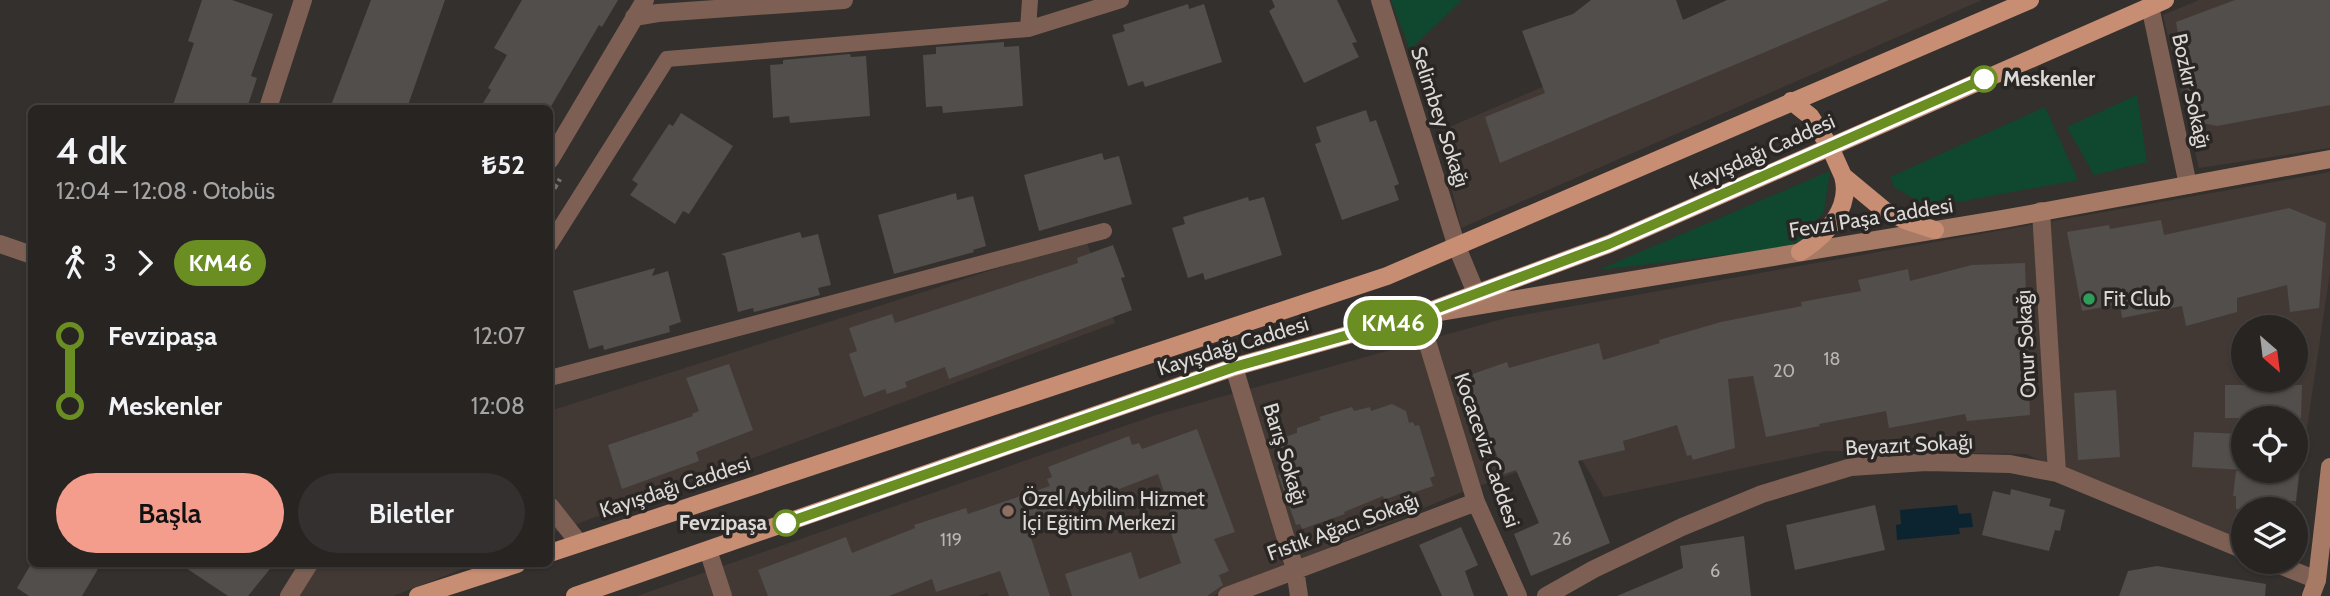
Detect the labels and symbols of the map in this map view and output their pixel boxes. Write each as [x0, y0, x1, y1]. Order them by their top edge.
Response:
street label: Bozkır Sokağı [2167, 31, 2216, 151]
street label: Selimbey Sokağı [1406, 43, 1475, 190]
marker: Meskenler [1971, 66, 1997, 92]
place label: Meskenler [2003, 66, 2095, 91]
street label: Kayışdağı Caddesi [1685, 108, 1839, 195]
street label: Fevzi Paşa Caddesi [1787, 192, 1955, 243]
place label: Fit Club [2103, 286, 2171, 311]
street label: Onur Sokağı [2010, 289, 2041, 399]
marker: Fit Club [2081, 291, 2097, 307]
line badge: KM46 [1344, 300, 1442, 346]
street label: Kayışdağı Caddesi [1154, 311, 1312, 380]
north arrow [2231, 315, 2308, 392]
house number: 18 [1824, 348, 1840, 370]
house number: 20 [1773, 360, 1795, 382]
street label: Kocaceviz Caddesi [1449, 369, 1526, 531]
street label: Barış Sokağı [1258, 400, 1313, 508]
street label: Beyazıt Sokağı [1844, 429, 1974, 460]
street label: Kayışdağı Caddesi [596, 450, 753, 523]
place label: Özel Aybilim Hizmet İçi Eğitim Merkezi [1022, 486, 1205, 535]
street label: Fıstık Ağacı Sokağı [1263, 487, 1422, 566]
marker: Özel Aybilim Hizmet İçi Eğitim Merkezi [1000, 503, 1016, 519]
place label: Fevzipaşa [679, 510, 768, 535]
marker: Fevzipaşa [773, 510, 799, 536]
house number: 26 [1552, 528, 1572, 550]
house number: 119 [940, 529, 962, 551]
house number: 6 [1710, 560, 1720, 582]

